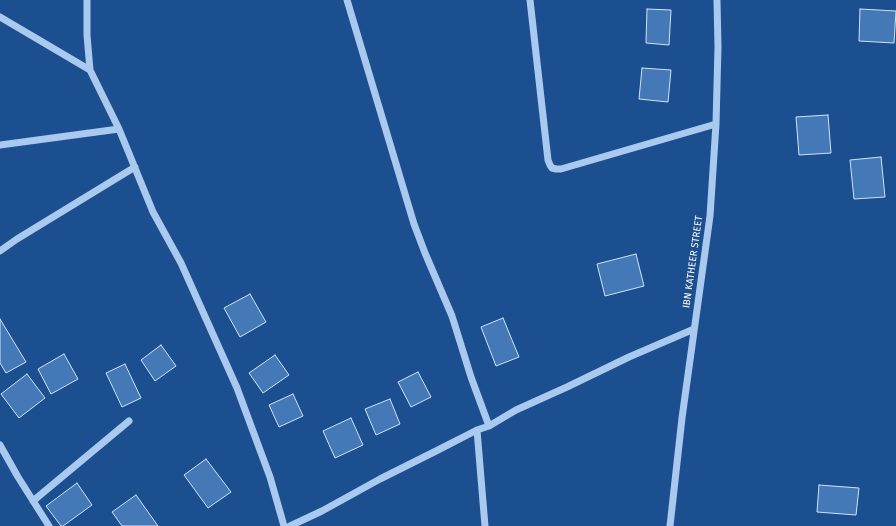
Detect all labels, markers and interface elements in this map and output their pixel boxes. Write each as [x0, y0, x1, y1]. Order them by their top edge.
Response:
street label: IBN KATHEER STREET [681, 215, 705, 309]

